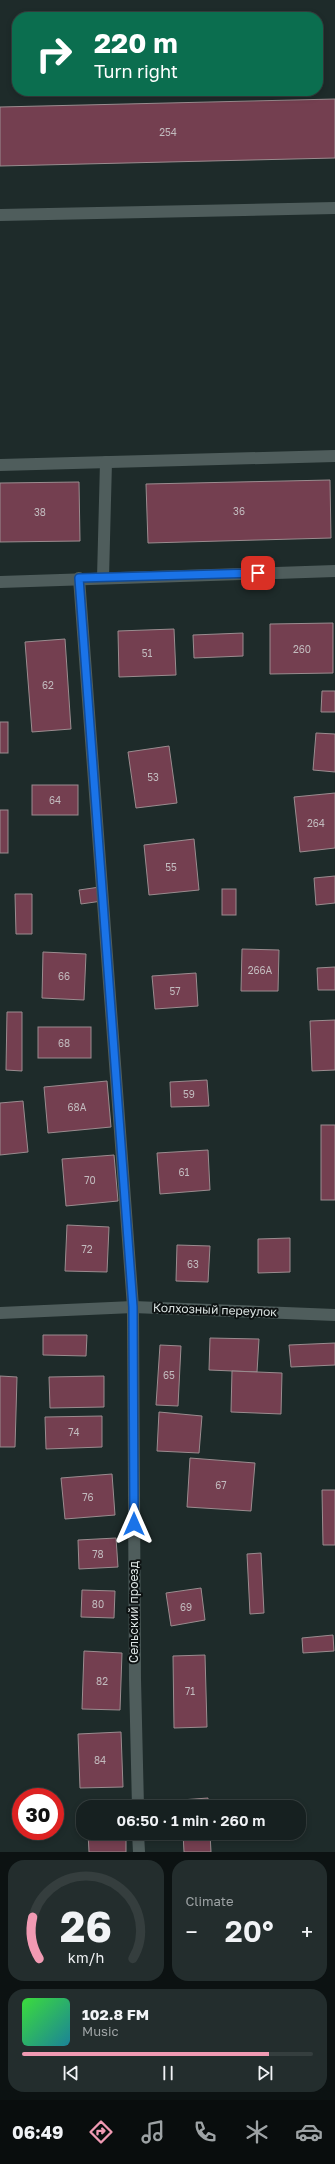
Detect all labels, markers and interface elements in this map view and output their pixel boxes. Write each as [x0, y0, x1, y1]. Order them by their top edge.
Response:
text: 220 m [94, 26, 178, 59]
icon: right [28, 28, 80, 80]
text: Turn right [94, 60, 178, 82]
house number: 254 [159, 126, 177, 138]
house number: 36 [233, 505, 245, 517]
house number: 38 [34, 506, 46, 518]
pin [241, 556, 275, 590]
icon: arrive [247, 562, 269, 584]
house number: 260 [293, 643, 311, 655]
house number: 51 [142, 647, 152, 659]
house number: 62 [42, 679, 54, 691]
house number: 53 [147, 771, 159, 783]
house number: 64 [49, 794, 61, 806]
house number: 264 [307, 817, 325, 829]
house number: 55 [165, 861, 177, 873]
house number: 266А [248, 964, 273, 976]
house number: 66 [58, 970, 70, 982]
house number: 57 [169, 985, 181, 997]
house number: 68 [58, 1037, 70, 1049]
house number: 59 [183, 1088, 195, 1100]
house number: 68А [68, 1101, 87, 1113]
house number: 61 [179, 1166, 190, 1178]
house number: 70 [84, 1174, 96, 1186]
house number: 72 [81, 1243, 93, 1255]
house number: 63 [187, 1258, 199, 1270]
street label: Колхозный переулок [153, 1300, 278, 1319]
house number: 65 [163, 1369, 175, 1381]
house number: 74 [68, 1426, 80, 1438]
house number: 67 [215, 1479, 227, 1491]
house number: 76 [82, 1491, 94, 1503]
position arrow [113, 1503, 155, 1545]
house number: 78 [92, 1548, 104, 1560]
street label: Сельский проезд [126, 1561, 141, 1663]
house number: 80 [92, 1598, 104, 1610]
house number: 69 [180, 1601, 192, 1613]
house number: 82 [96, 1675, 108, 1687]
house number: 71 [185, 1685, 195, 1697]
house number: 84 [94, 1754, 106, 1766]
speed limit sign: 30 [12, 1788, 64, 1840]
text: 06:50 · 1 min · 260 m [117, 1811, 265, 1829]
text: Climate [186, 1893, 233, 1909]
text: 26 [60, 1900, 112, 1950]
text: 20° [225, 1913, 274, 1949]
text: − [186, 1918, 198, 1945]
text: + [301, 1918, 313, 1945]
text: km/h [68, 1948, 104, 1965]
text: 102.8 FM [82, 2005, 149, 2023]
text: Music [82, 2023, 119, 2039]
icon: previous [60, 2062, 82, 2084]
icon: pause [157, 2062, 179, 2084]
icon: next [254, 2062, 276, 2084]
icon: directions [87, 2118, 115, 2146]
icon: music [139, 2118, 167, 2146]
icon: phone [191, 2118, 219, 2146]
icon: climate [243, 2118, 271, 2146]
icon: car [295, 2118, 323, 2146]
text: 06:49 [12, 2121, 64, 2143]

